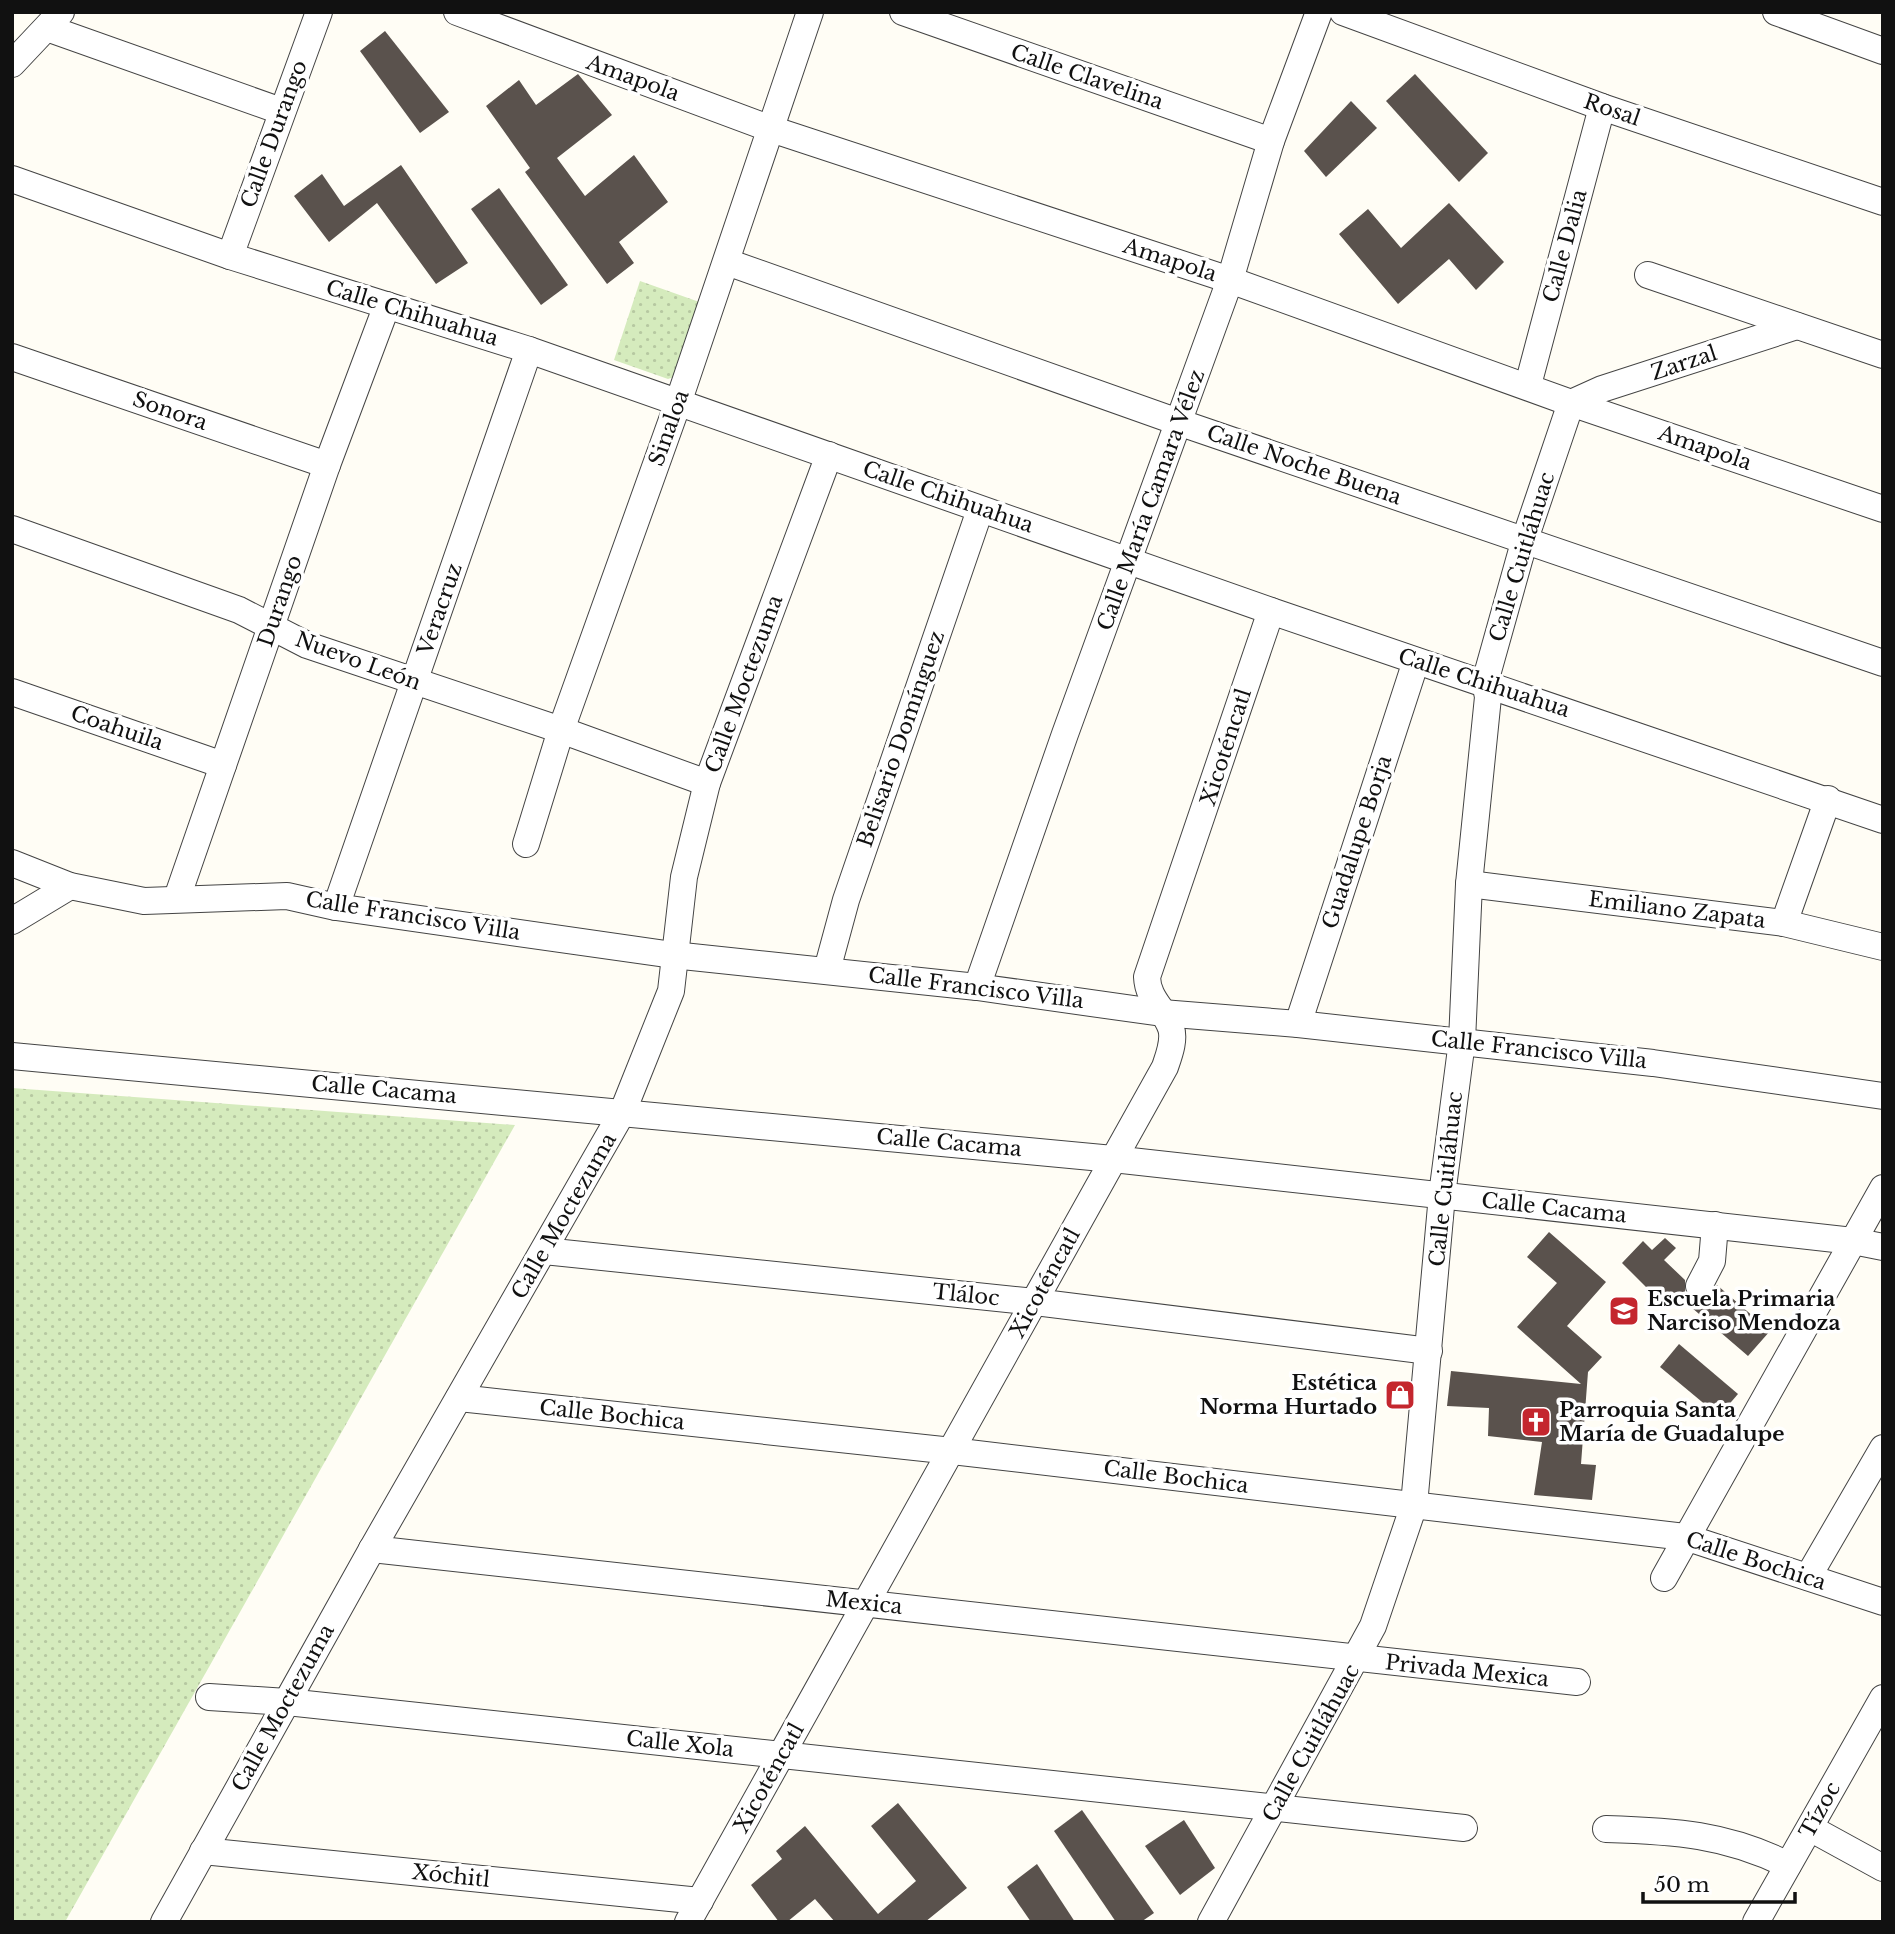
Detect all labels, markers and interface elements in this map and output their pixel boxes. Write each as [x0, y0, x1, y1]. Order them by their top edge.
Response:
street label: Calle Clavelina [1007, 39, 1167, 115]
street label: Amapola [582, 49, 683, 107]
street label: Calle Durango [235, 57, 313, 211]
street label: Rosal [1580, 88, 1644, 132]
street label: Calle Dalia [1537, 186, 1593, 305]
street label: Amapola [1119, 232, 1220, 287]
street label: Calle Chihuahua [323, 274, 502, 352]
street label: Zarzal [1648, 340, 1721, 386]
street label: Calle María Camara Vélez [1092, 366, 1210, 634]
street label: Sonora [129, 386, 211, 436]
street label: Sinaloa [643, 386, 695, 470]
street label: Calle Noche Buena [1203, 419, 1405, 511]
street label: Amapola [1654, 420, 1755, 476]
street label: Calle Chihuahua [859, 456, 1037, 539]
street label: Calle Cuitláhuac [1484, 469, 1560, 645]
street label: Durango [252, 552, 308, 650]
street label: Veracruz [412, 560, 468, 659]
street label: Calle Moctezuma [700, 591, 788, 776]
street label: Nuevo León [292, 626, 424, 696]
street label: Belisario Domínguez [852, 627, 950, 851]
street label: Calle Chihuahua [1395, 643, 1573, 723]
street label: Xicoténcatl [1195, 685, 1257, 809]
street label: Coahuila [67, 700, 167, 756]
street label: Guadalupe Borja [1317, 752, 1397, 932]
street label: Calle Francisco Villa [304, 886, 523, 946]
street label: Emiliano Zapata [1587, 886, 1767, 934]
street label: Calle Francisco Villa [867, 962, 1086, 1014]
street label: Calle Francisco Villa [1430, 1026, 1649, 1074]
street label: Calle Cacama [310, 1071, 458, 1109]
street label: Calle Cuitláhuac [1424, 1090, 1468, 1268]
street label: Calle Cacama [875, 1124, 1023, 1162]
street label: Calle Moctezuma [506, 1128, 622, 1304]
street label: Calle Cacama [1480, 1187, 1628, 1229]
street label: Xicoténcatl [1004, 1223, 1086, 1342]
street label: Tláloc [931, 1279, 1001, 1311]
place label: Escuela Primaria Narciso Mendoza [1647, 1286, 1841, 1336]
school or university icon: Escuela Primaria Narciso Mendoza [1607, 1294, 1641, 1328]
place label: Estética Norma Hurtado [1199, 1370, 1377, 1420]
shop icon: Estética Norma Hurtado [1383, 1378, 1417, 1412]
street label: Calle Bochica [538, 1394, 686, 1436]
place label: Parroquia Santa María de Guadalupe [1559, 1397, 1784, 1447]
church icon: Parroquia Santa María de Guadalupe [1519, 1405, 1553, 1439]
street label: Calle Bochica [1102, 1455, 1250, 1499]
street label: Calle Bochica [1683, 1526, 1830, 1596]
street label: Mexica [824, 1586, 904, 1620]
street label: Calle Moctezuma [226, 1619, 340, 1796]
street label: Privada Mexica [1384, 1649, 1550, 1693]
street label: Calle Cuitláhuac [1257, 1660, 1365, 1826]
street label: Xicoténcatl [728, 1718, 810, 1837]
street label: Calle Xola [625, 1725, 736, 1763]
street label: Tízoc [1794, 1777, 1846, 1843]
street label: Xóchitl [411, 1859, 491, 1893]
scale bar [1643, 1860, 1795, 1904]
text: 50 m [1654, 1872, 1710, 1898]

